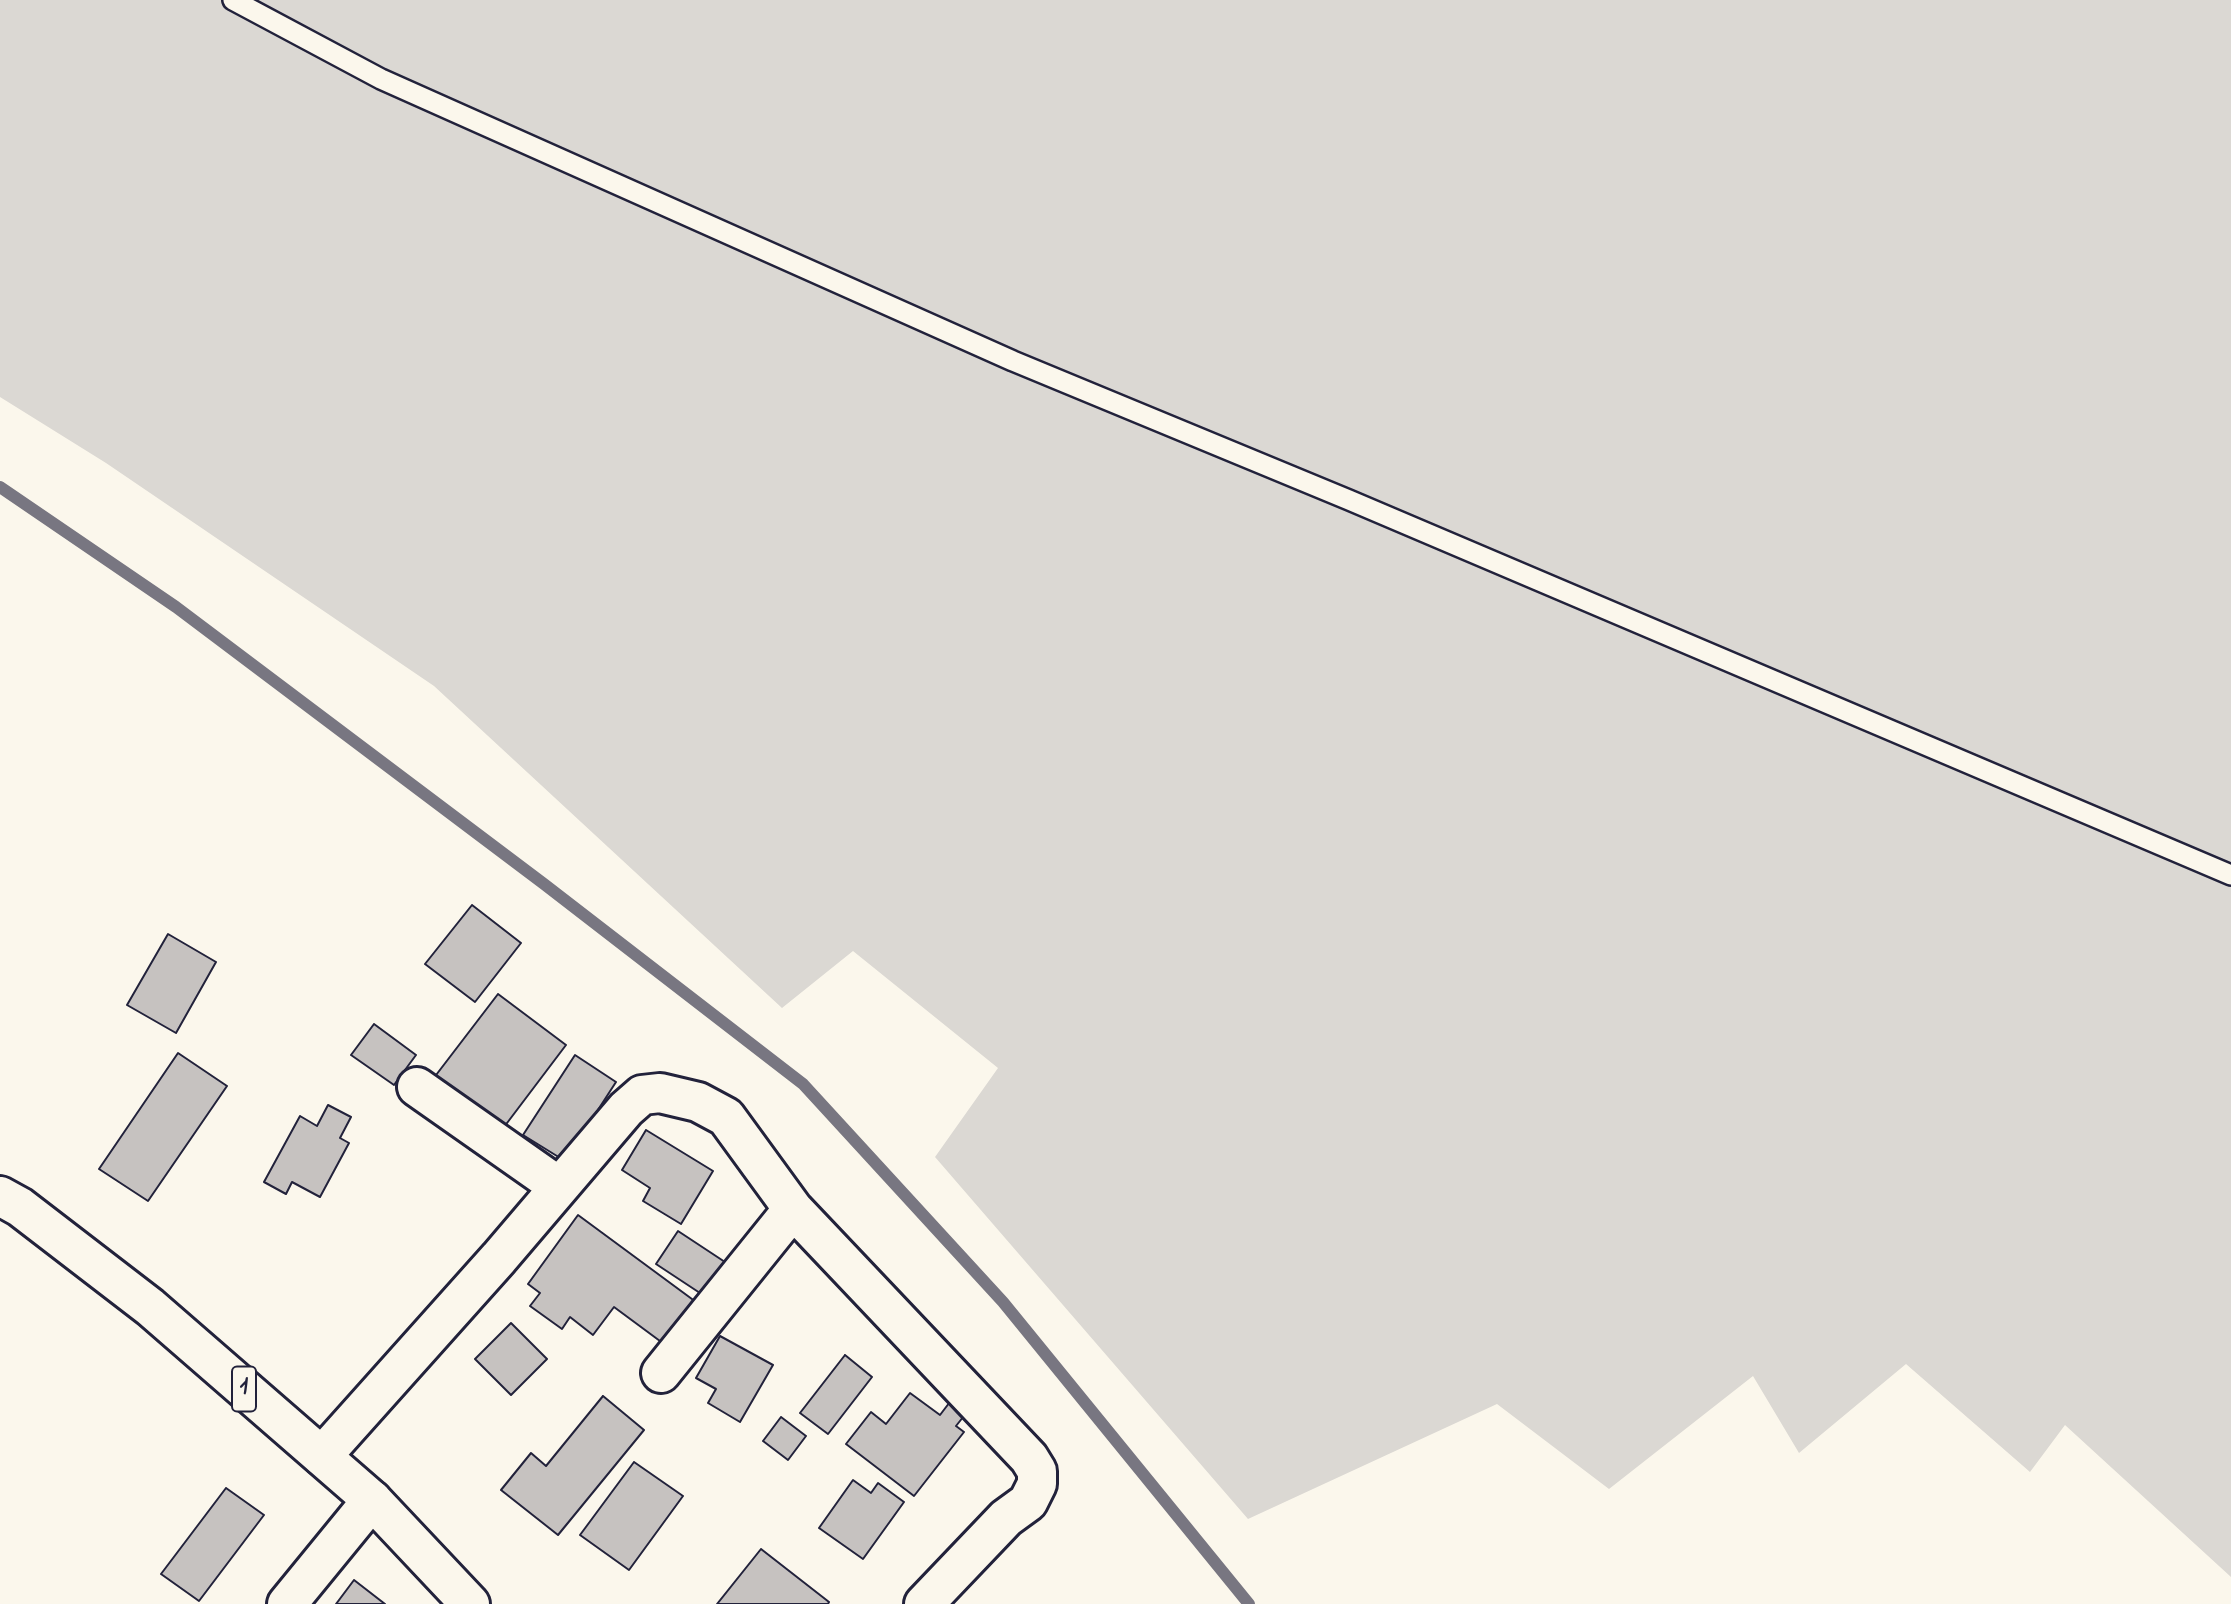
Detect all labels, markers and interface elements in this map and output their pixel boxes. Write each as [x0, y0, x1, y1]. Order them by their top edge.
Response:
road number: 1 [232, 1366, 256, 1412]

